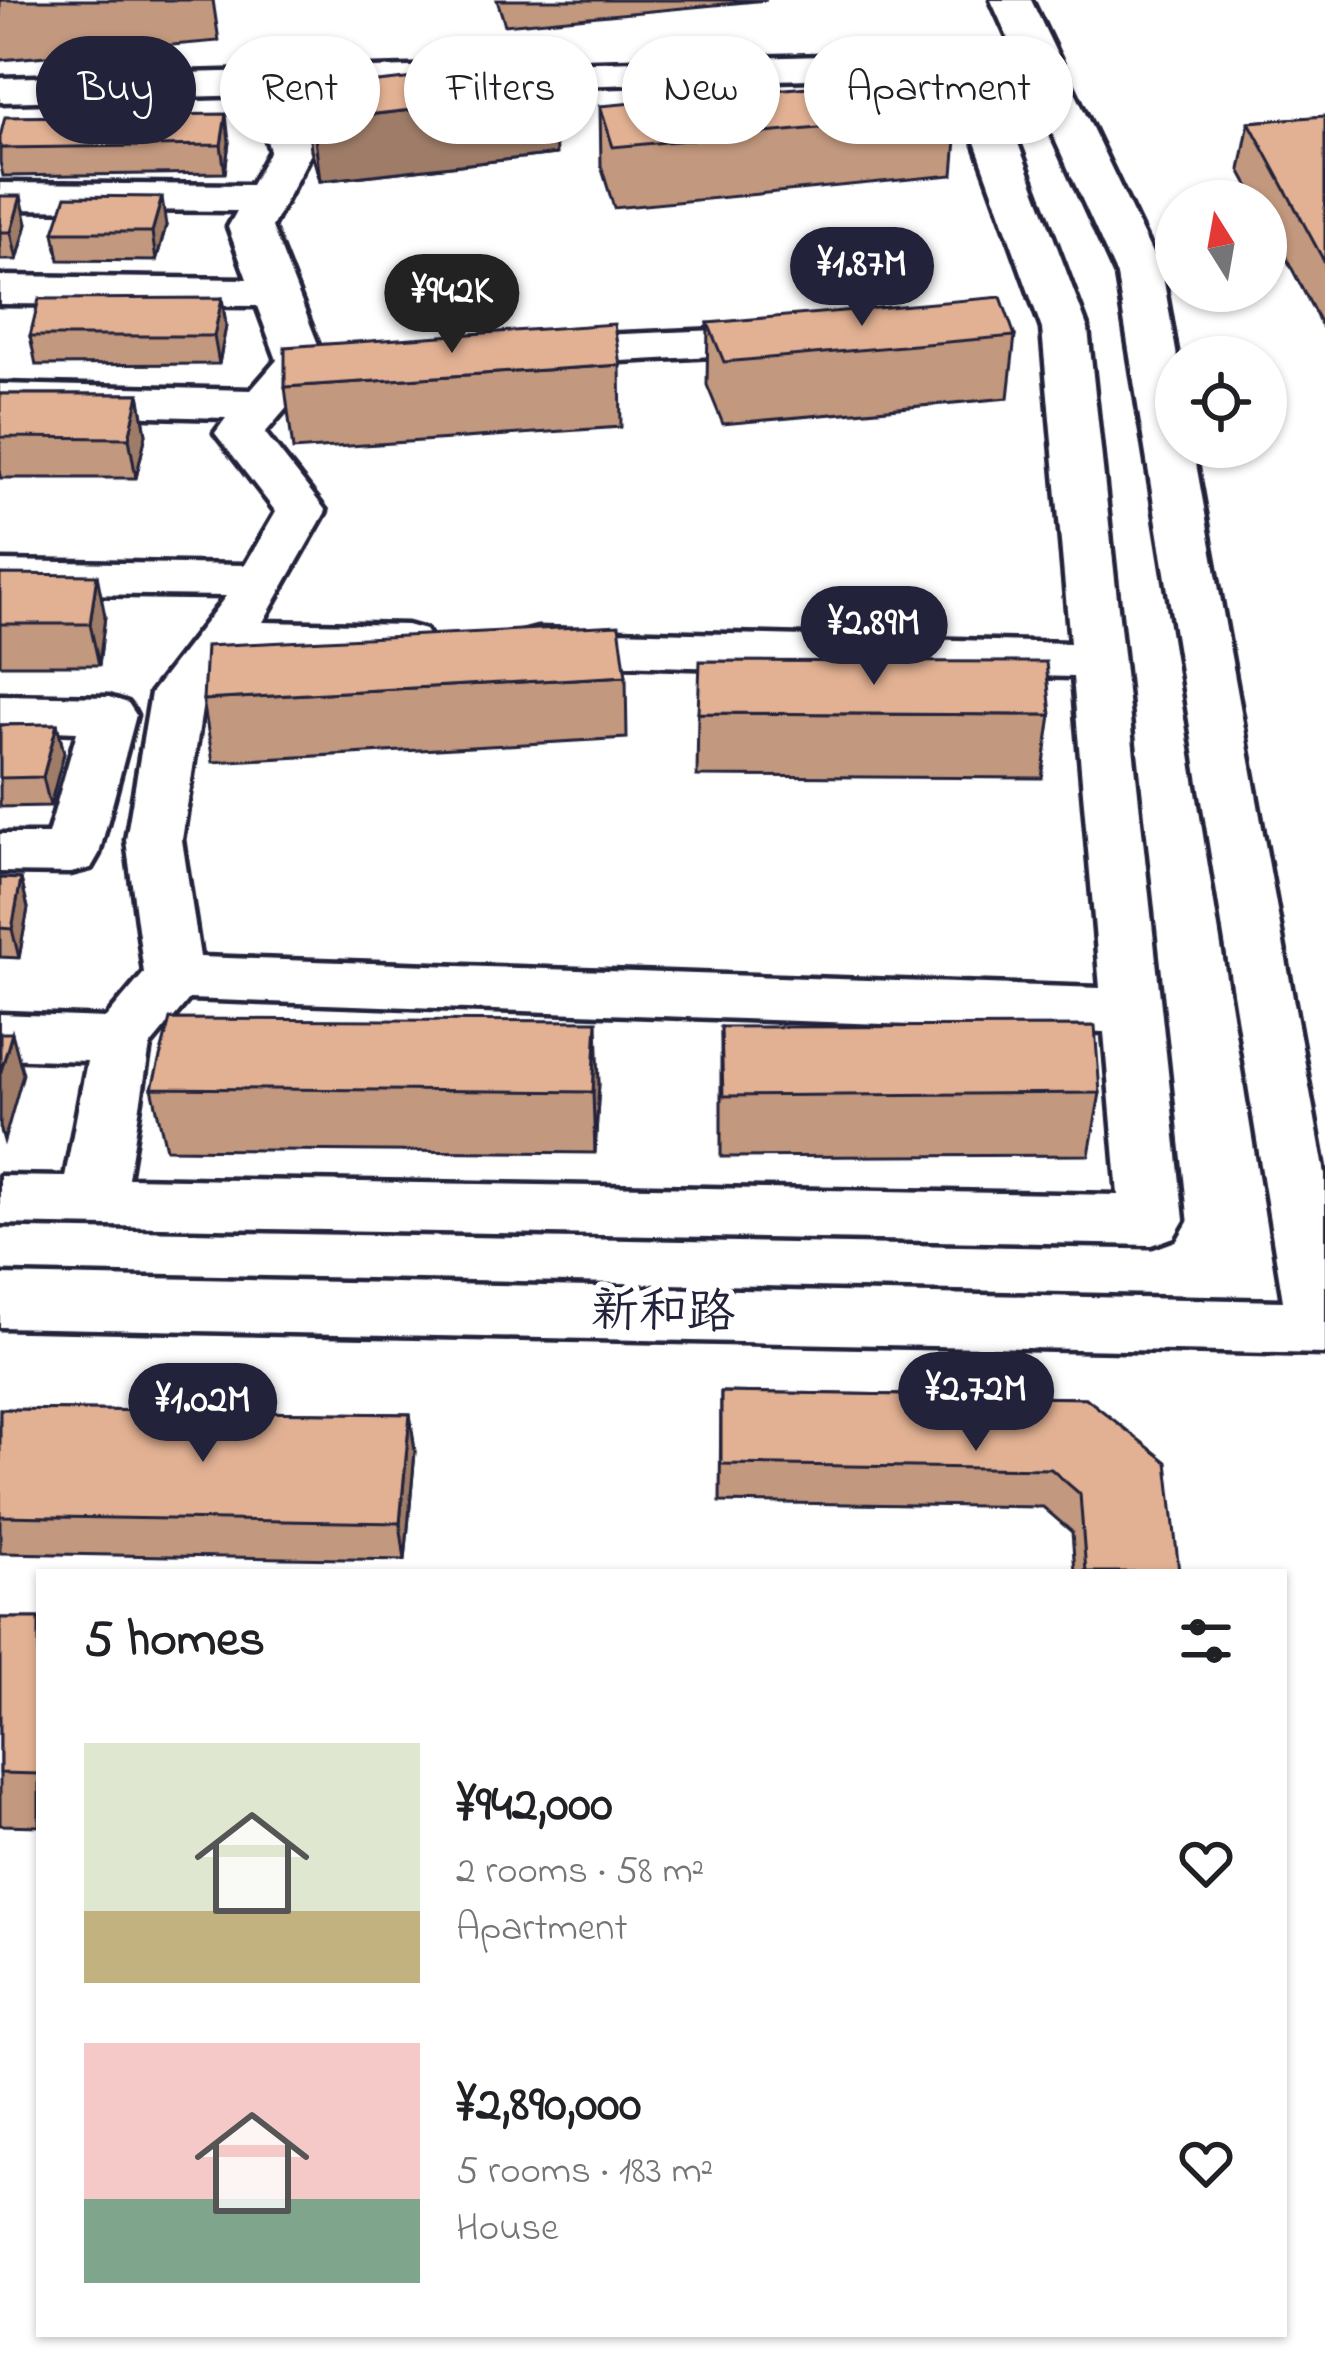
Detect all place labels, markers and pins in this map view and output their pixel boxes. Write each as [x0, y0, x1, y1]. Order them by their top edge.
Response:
pin: ¥1.87M [764, 227, 960, 329]
pin: ¥942K [368, 254, 536, 356]
pin: ¥2.89M [776, 586, 972, 688]
pin: ¥2.72M [878, 1352, 1074, 1454]
pin: ¥1.02M [105, 1363, 301, 1465]

